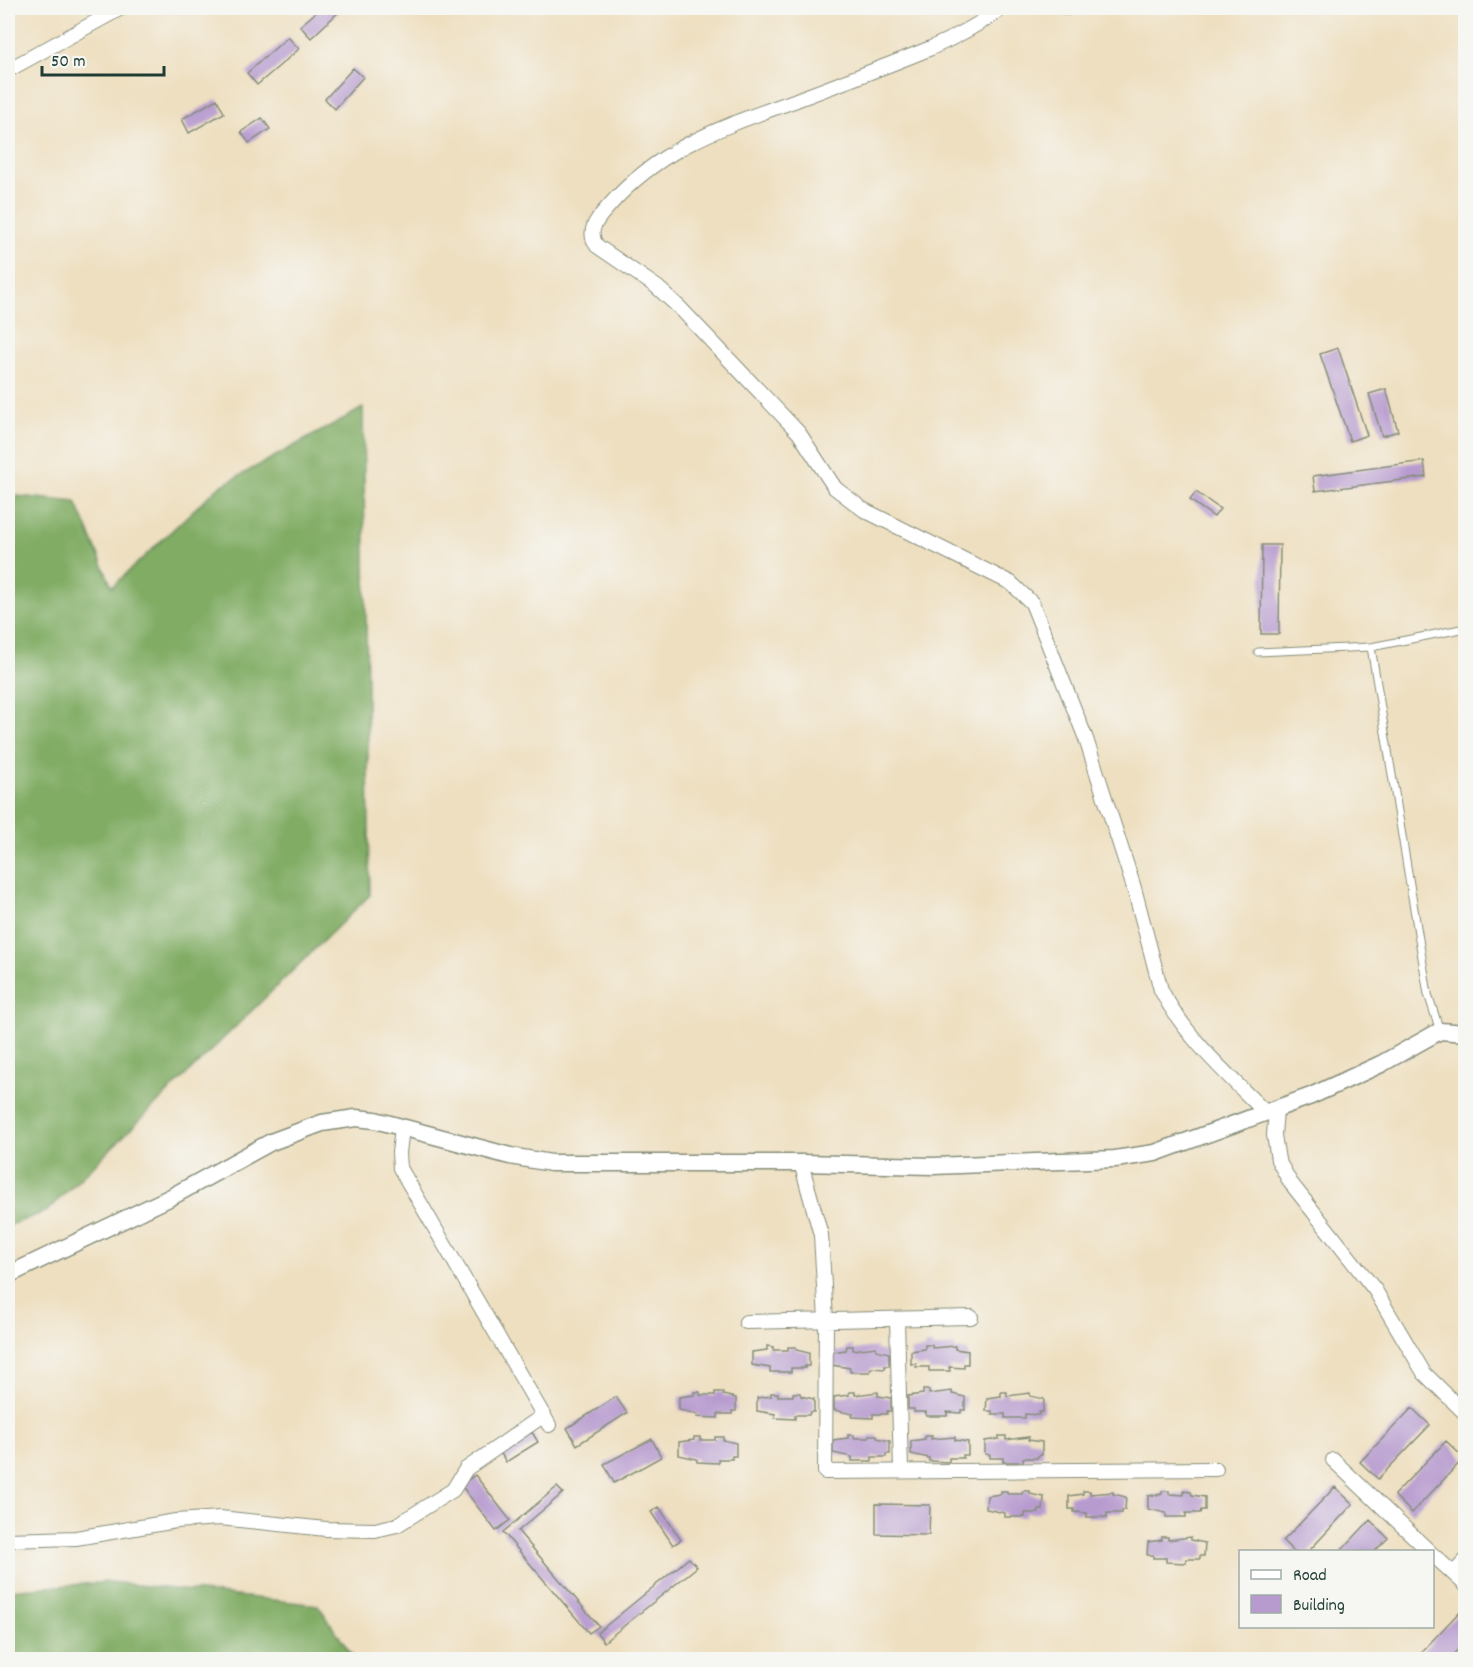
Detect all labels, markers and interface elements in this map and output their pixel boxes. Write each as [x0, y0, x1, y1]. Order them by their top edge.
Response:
scale bar [42, 39, 164, 77]
text: 50 m [51, 50, 86, 75]
legend [1239, 1550, 1434, 1628]
text: Road [1293, 1564, 1327, 1589]
text: Building [1293, 1594, 1345, 1619]

